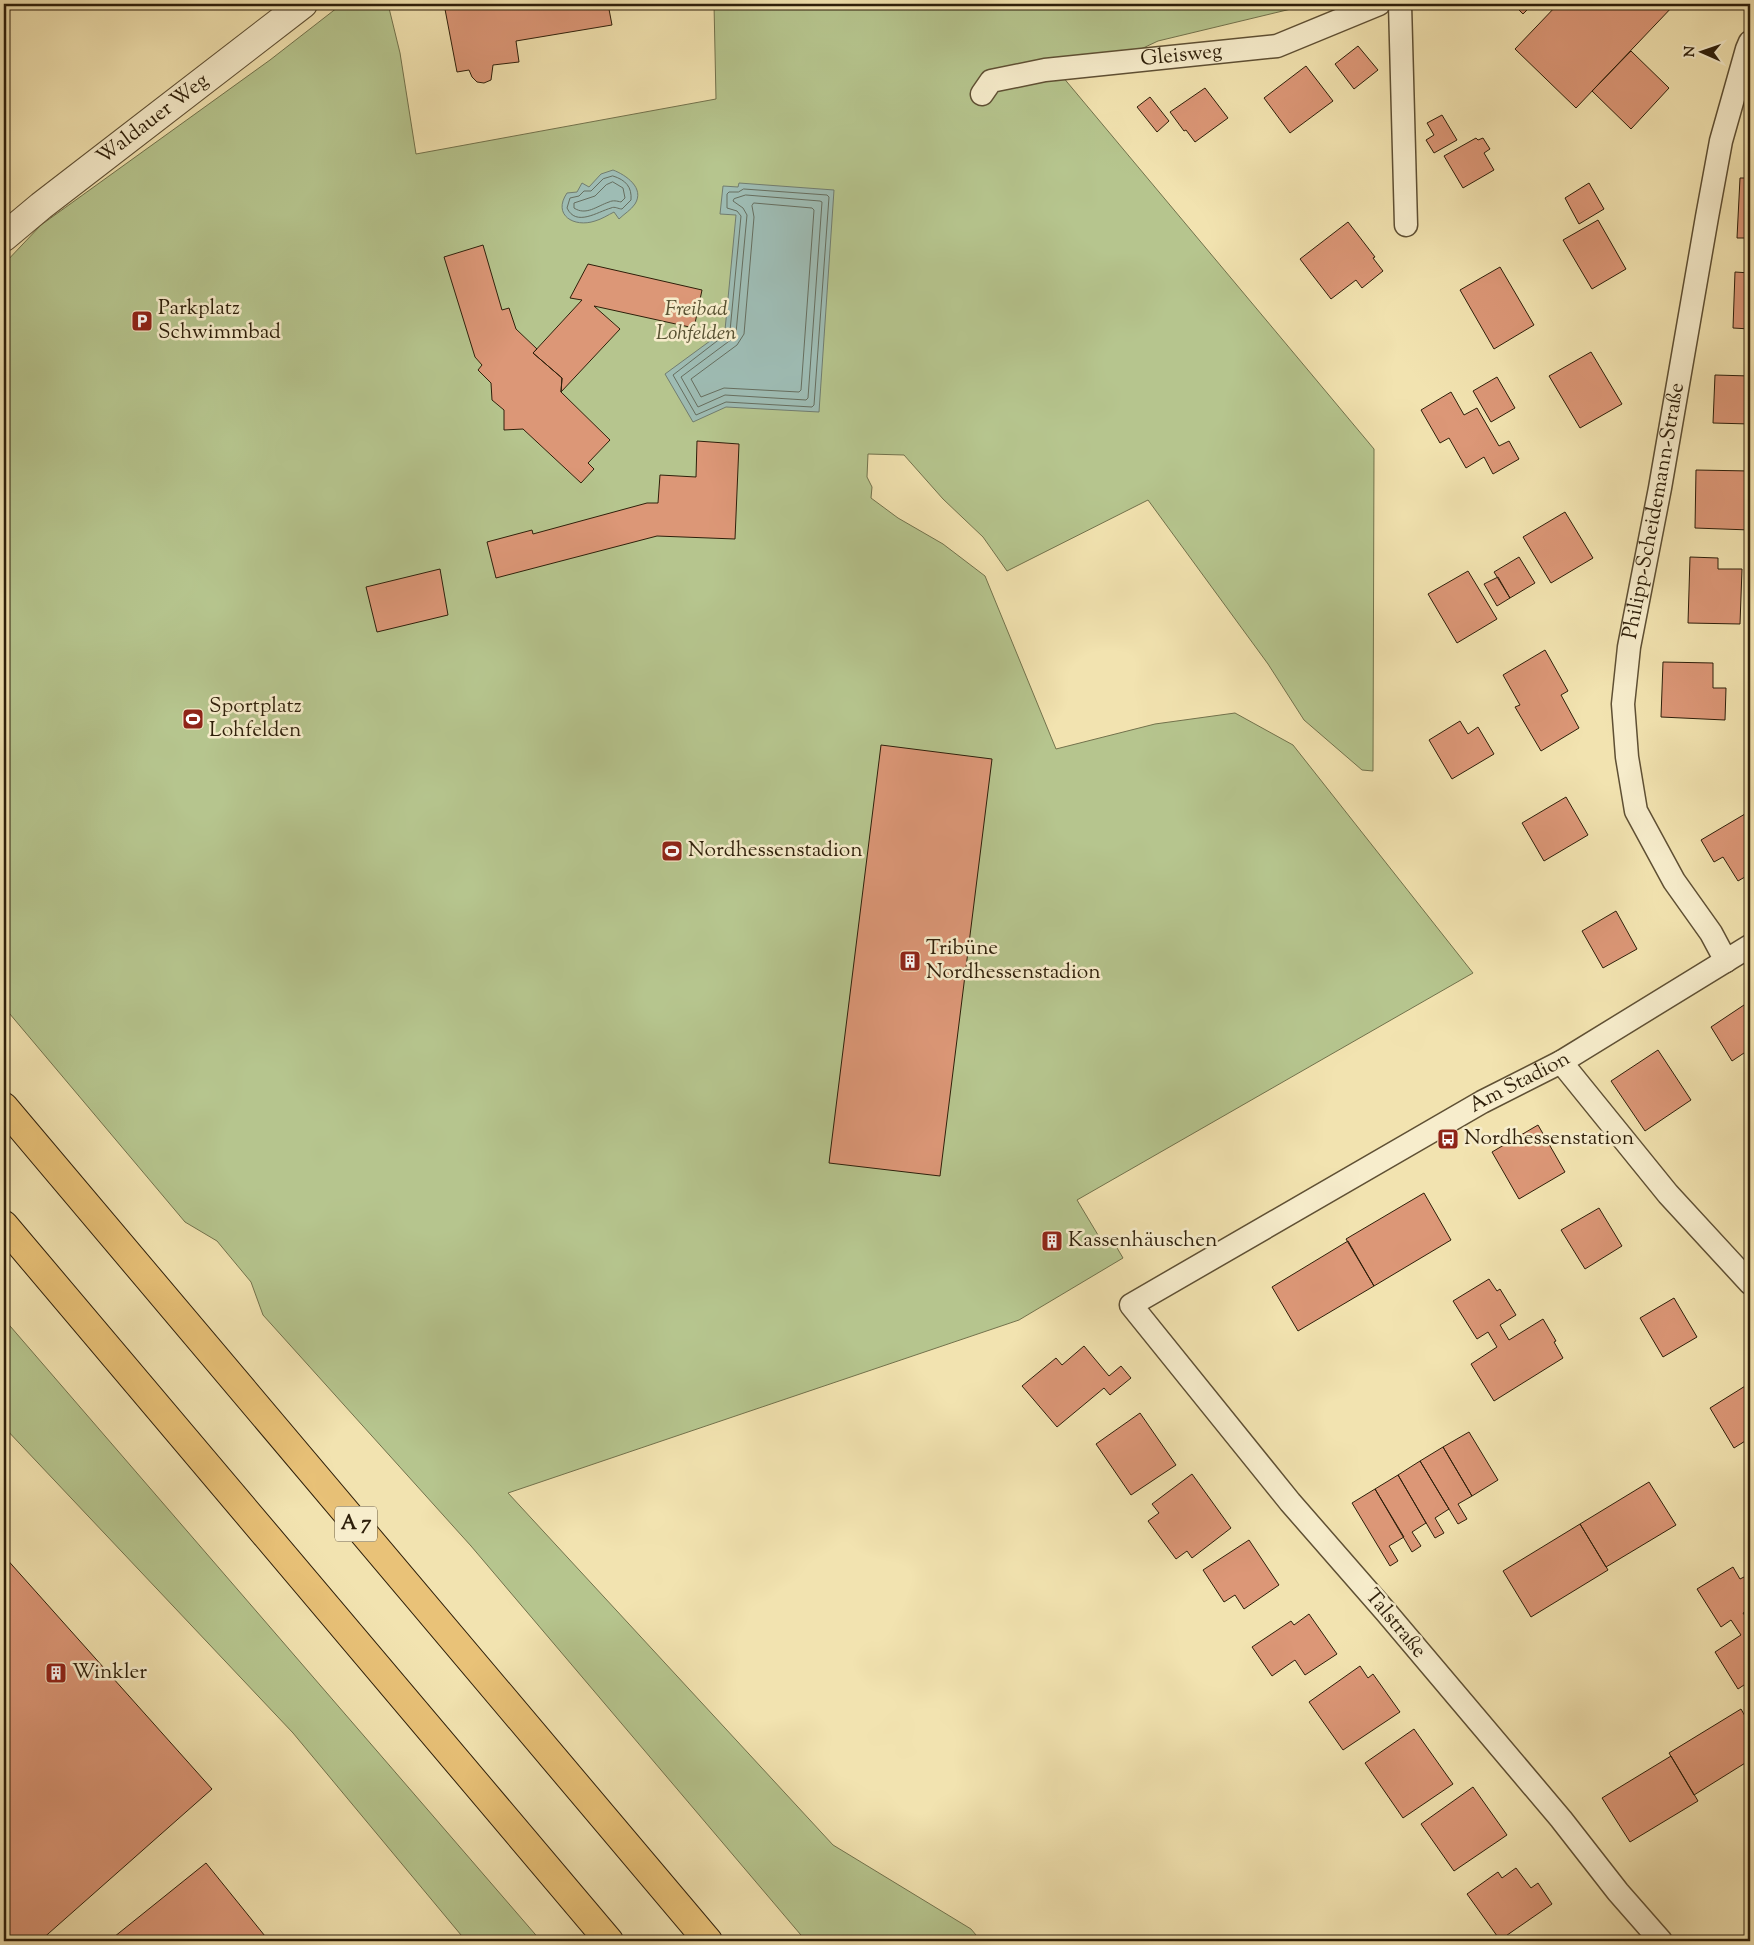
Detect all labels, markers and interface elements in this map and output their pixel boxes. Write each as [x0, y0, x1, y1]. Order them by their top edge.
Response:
north arrow [1676, 28, 1726, 78]
street label: Gleisweg [1139, 37, 1224, 75]
text: N [1681, 46, 1701, 58]
street label: Waldauer Weg [91, 67, 216, 172]
place label: Parkplatz Schwimmbad [158, 294, 281, 348]
park label: Freibad Lohfelden [656, 295, 736, 349]
parking icon: Parkplatz Schwimmbad [130, 309, 154, 333]
street label: Philipp-Scheidemann-Straße [1616, 380, 1693, 642]
place label: Sportplatz Lohfelden [209, 692, 302, 746]
sports icon: Sportplatz Lohfelden [181, 707, 205, 731]
place label: Nordhessenstadion [688, 836, 863, 866]
sports icon: Nordhessenstadion [660, 839, 684, 863]
place label: Tribüne Nordhessenstadion [926, 934, 1101, 988]
building icon: Tribüne Nordhessenstadion [898, 949, 922, 973]
street label: Am Stadion [1464, 1045, 1576, 1121]
place label: Nordhessenstation [1464, 1124, 1634, 1154]
bus stop icon: Nordhessenstation [1436, 1127, 1460, 1151]
place label: Kassenhäuschen [1068, 1226, 1217, 1256]
building icon: Kassenhäuschen [1040, 1229, 1064, 1253]
road number: A 7 [335, 1506, 377, 1542]
street label: Talstraße [1357, 1583, 1433, 1665]
place label: Winkler [72, 1658, 147, 1688]
building icon: Winkler [44, 1661, 68, 1685]

